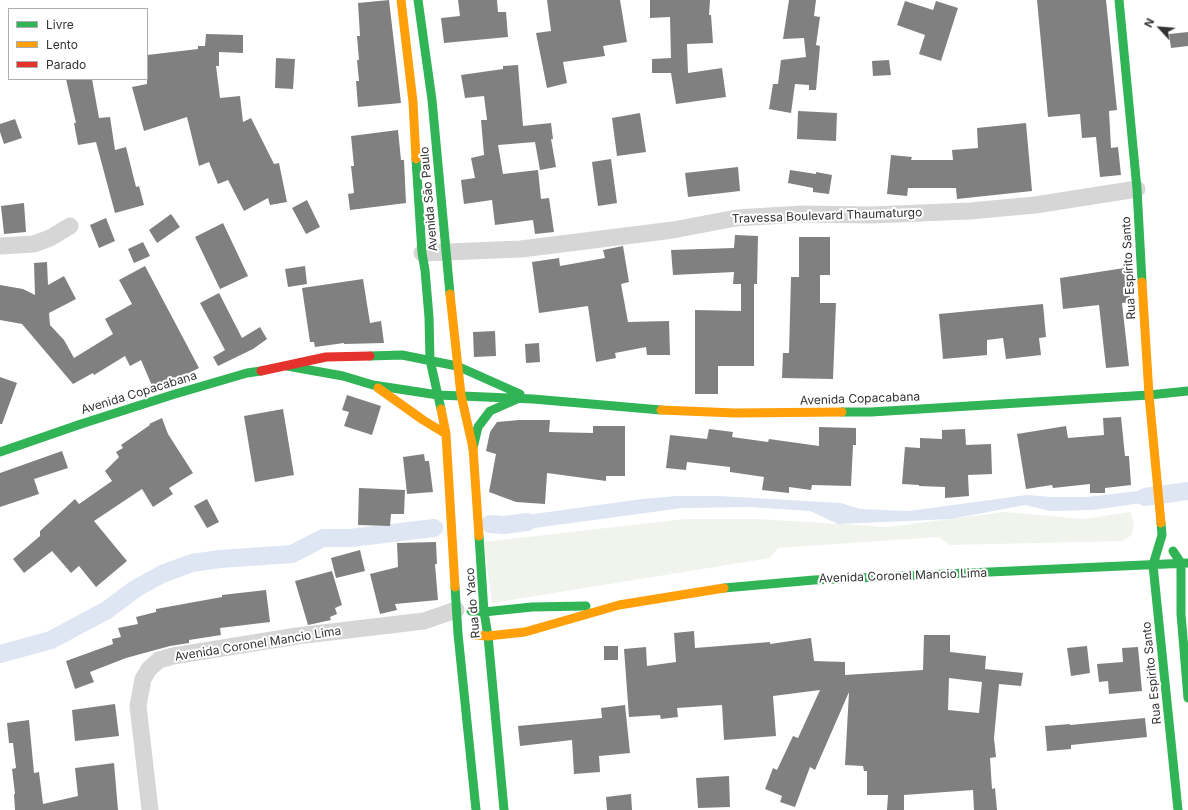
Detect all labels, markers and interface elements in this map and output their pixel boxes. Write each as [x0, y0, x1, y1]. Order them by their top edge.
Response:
legend [8, 8, 148, 80]
north arrow [1140, 8, 1180, 48]
text: N [1141, 16, 1157, 30]
text: Livre [46, 17, 74, 32]
text: Lento [46, 37, 78, 52]
text: Parado [46, 57, 86, 72]
street label: Avenida São Paulo [417, 146, 441, 252]
street label: Travessa Boulevard Thaumaturgo [732, 205, 922, 227]
street label: Rua Espírito Santo [1119, 216, 1139, 320]
street label: Avenida Copacabana [79, 369, 199, 417]
street label: Avenida Copacabana [800, 390, 920, 408]
street label: Avenida Coronel Mancio Lima [819, 566, 987, 586]
street label: Rua do Yaco [463, 567, 483, 639]
street label: Rua Espírito Santo [1139, 621, 1165, 725]
street label: Avenida Coronel Mancio Lima [174, 624, 342, 664]

